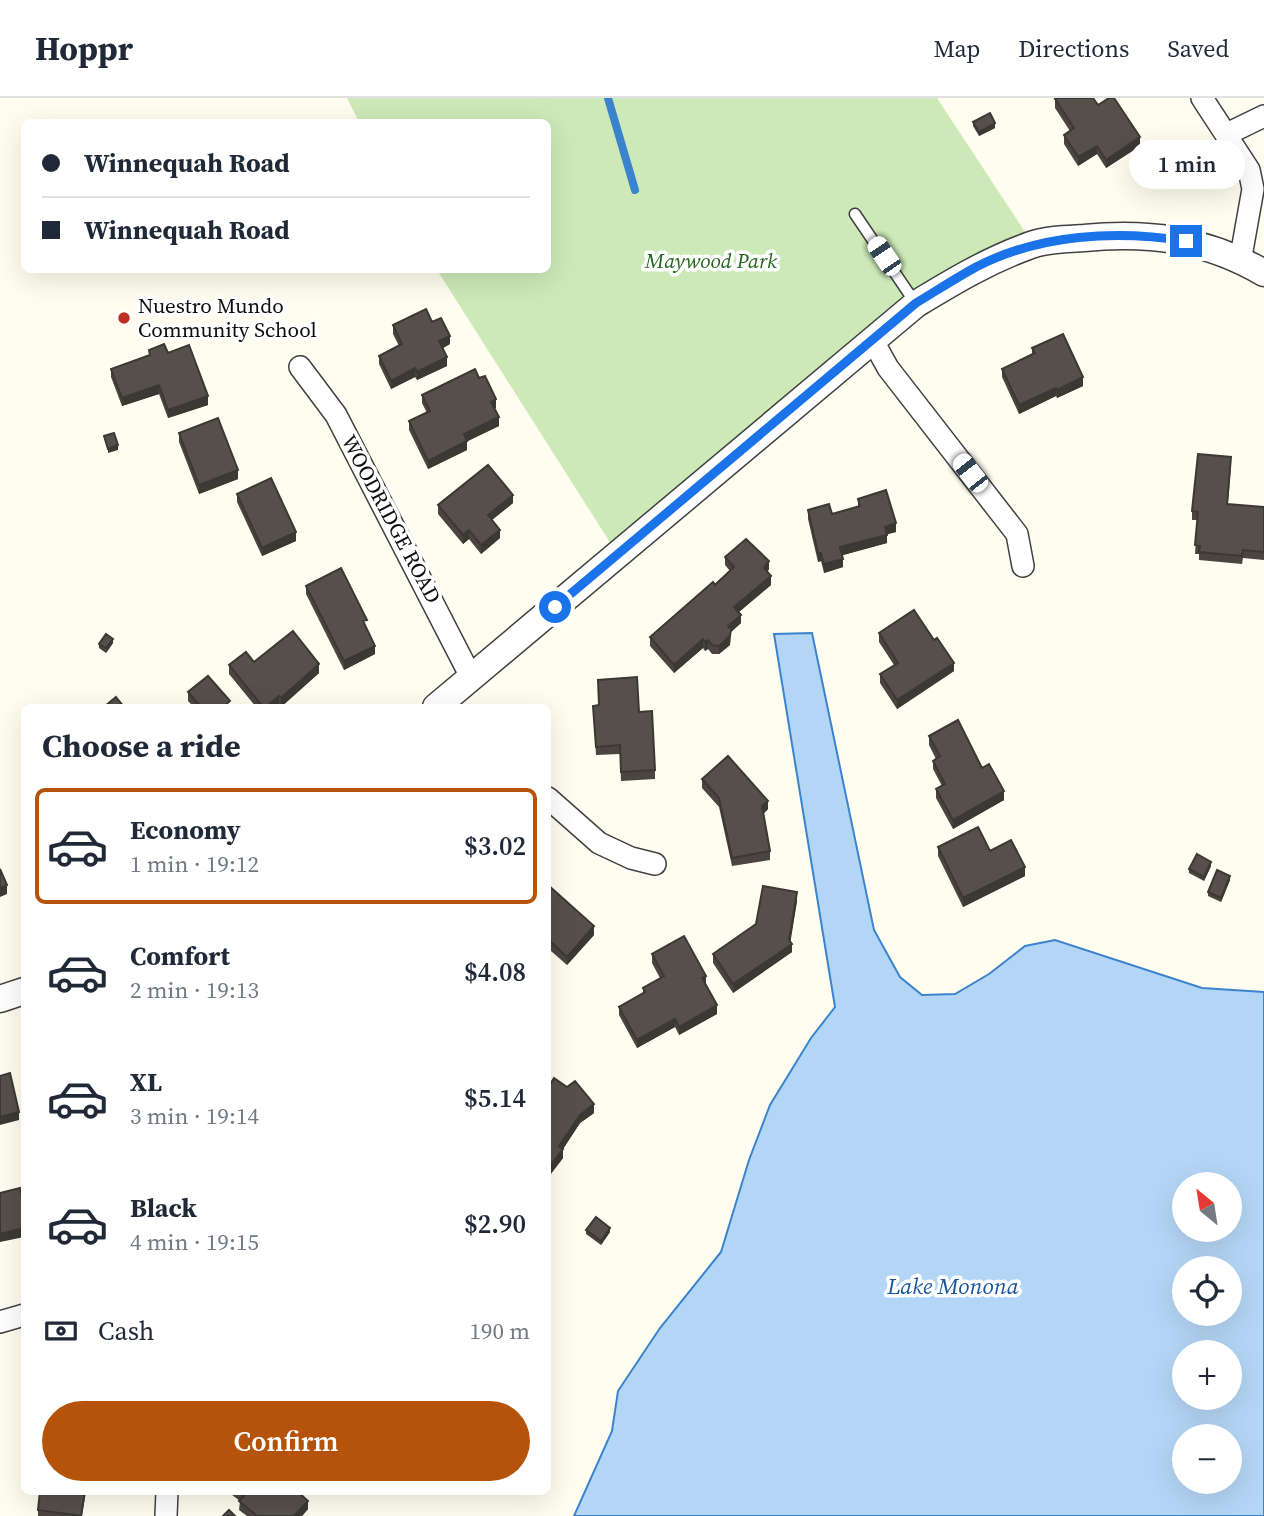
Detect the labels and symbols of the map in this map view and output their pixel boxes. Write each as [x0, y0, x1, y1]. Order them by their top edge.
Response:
callout: 1 min [1128, 139, 1244, 188]
route end [1170, 225, 1202, 257]
car [864, 233, 905, 279]
park label: Maywood Park [644, 246, 777, 275]
place label: Nuestro Mundo Community School [138, 291, 317, 344]
marker: Nuestro Mundo Community School [116, 310, 132, 326]
street label: WOODRIDGE ROAD [335, 429, 448, 608]
car [949, 450, 992, 496]
route start [539, 591, 571, 623]
north arrow [1172, 1172, 1242, 1242]
water label: Lake Monona [886, 1270, 1019, 1302]

